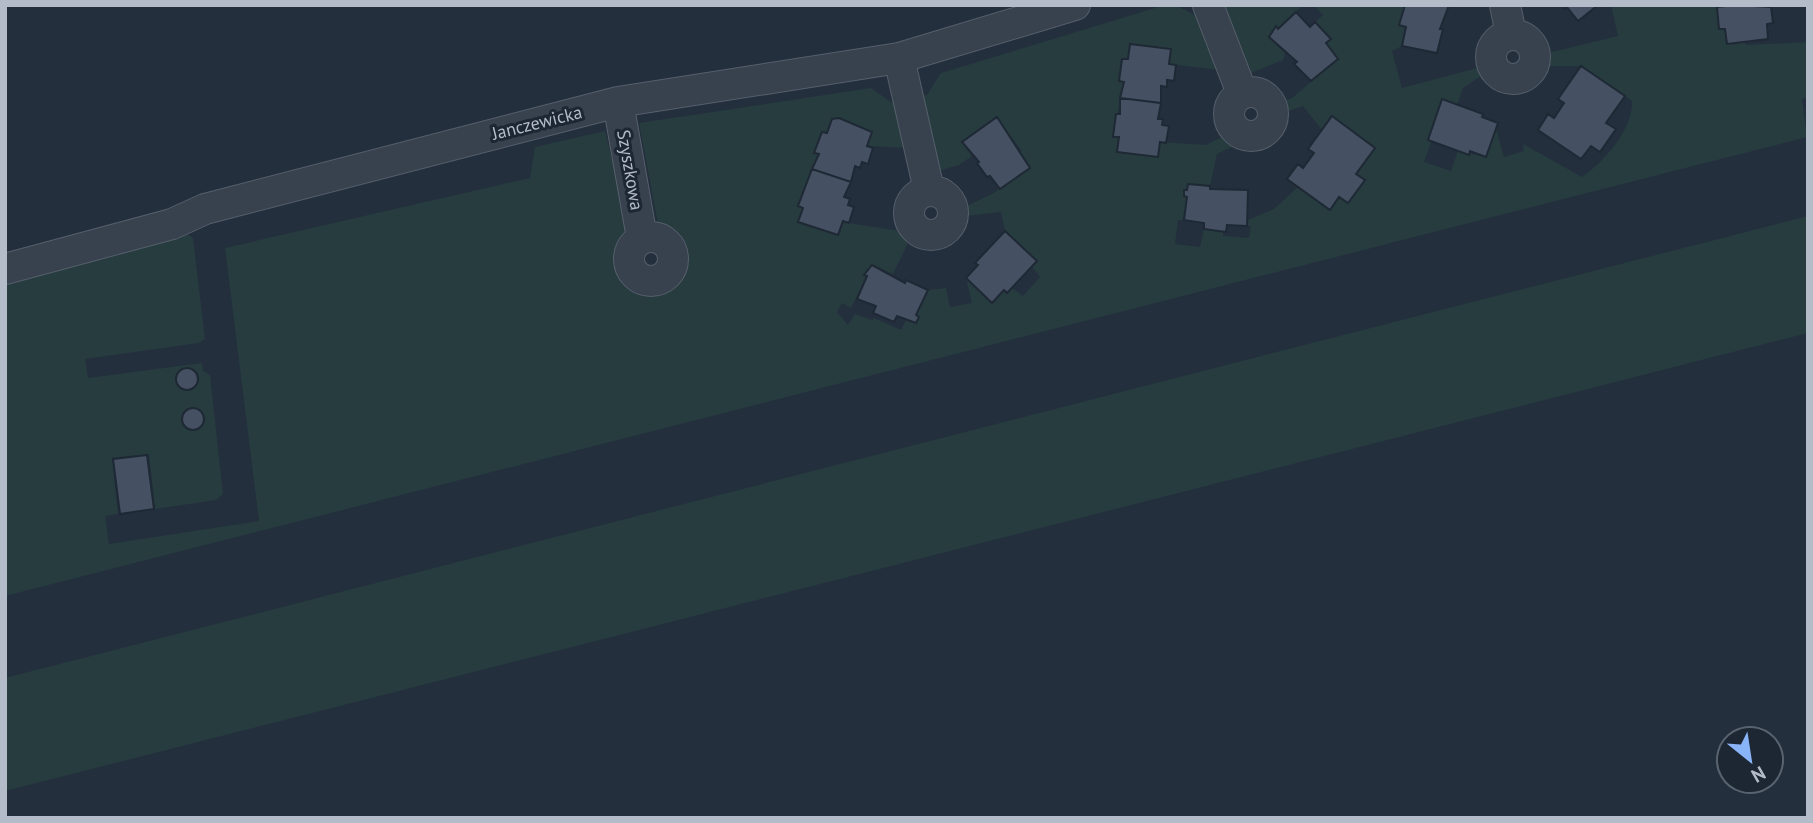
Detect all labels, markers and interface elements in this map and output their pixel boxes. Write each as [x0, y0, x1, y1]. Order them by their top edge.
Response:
street label: Janczewicka [488, 100, 584, 145]
street label: Szyszkowa [612, 128, 649, 212]
north arrow [1715, 725, 1785, 795]
text: N [1747, 761, 1770, 788]

